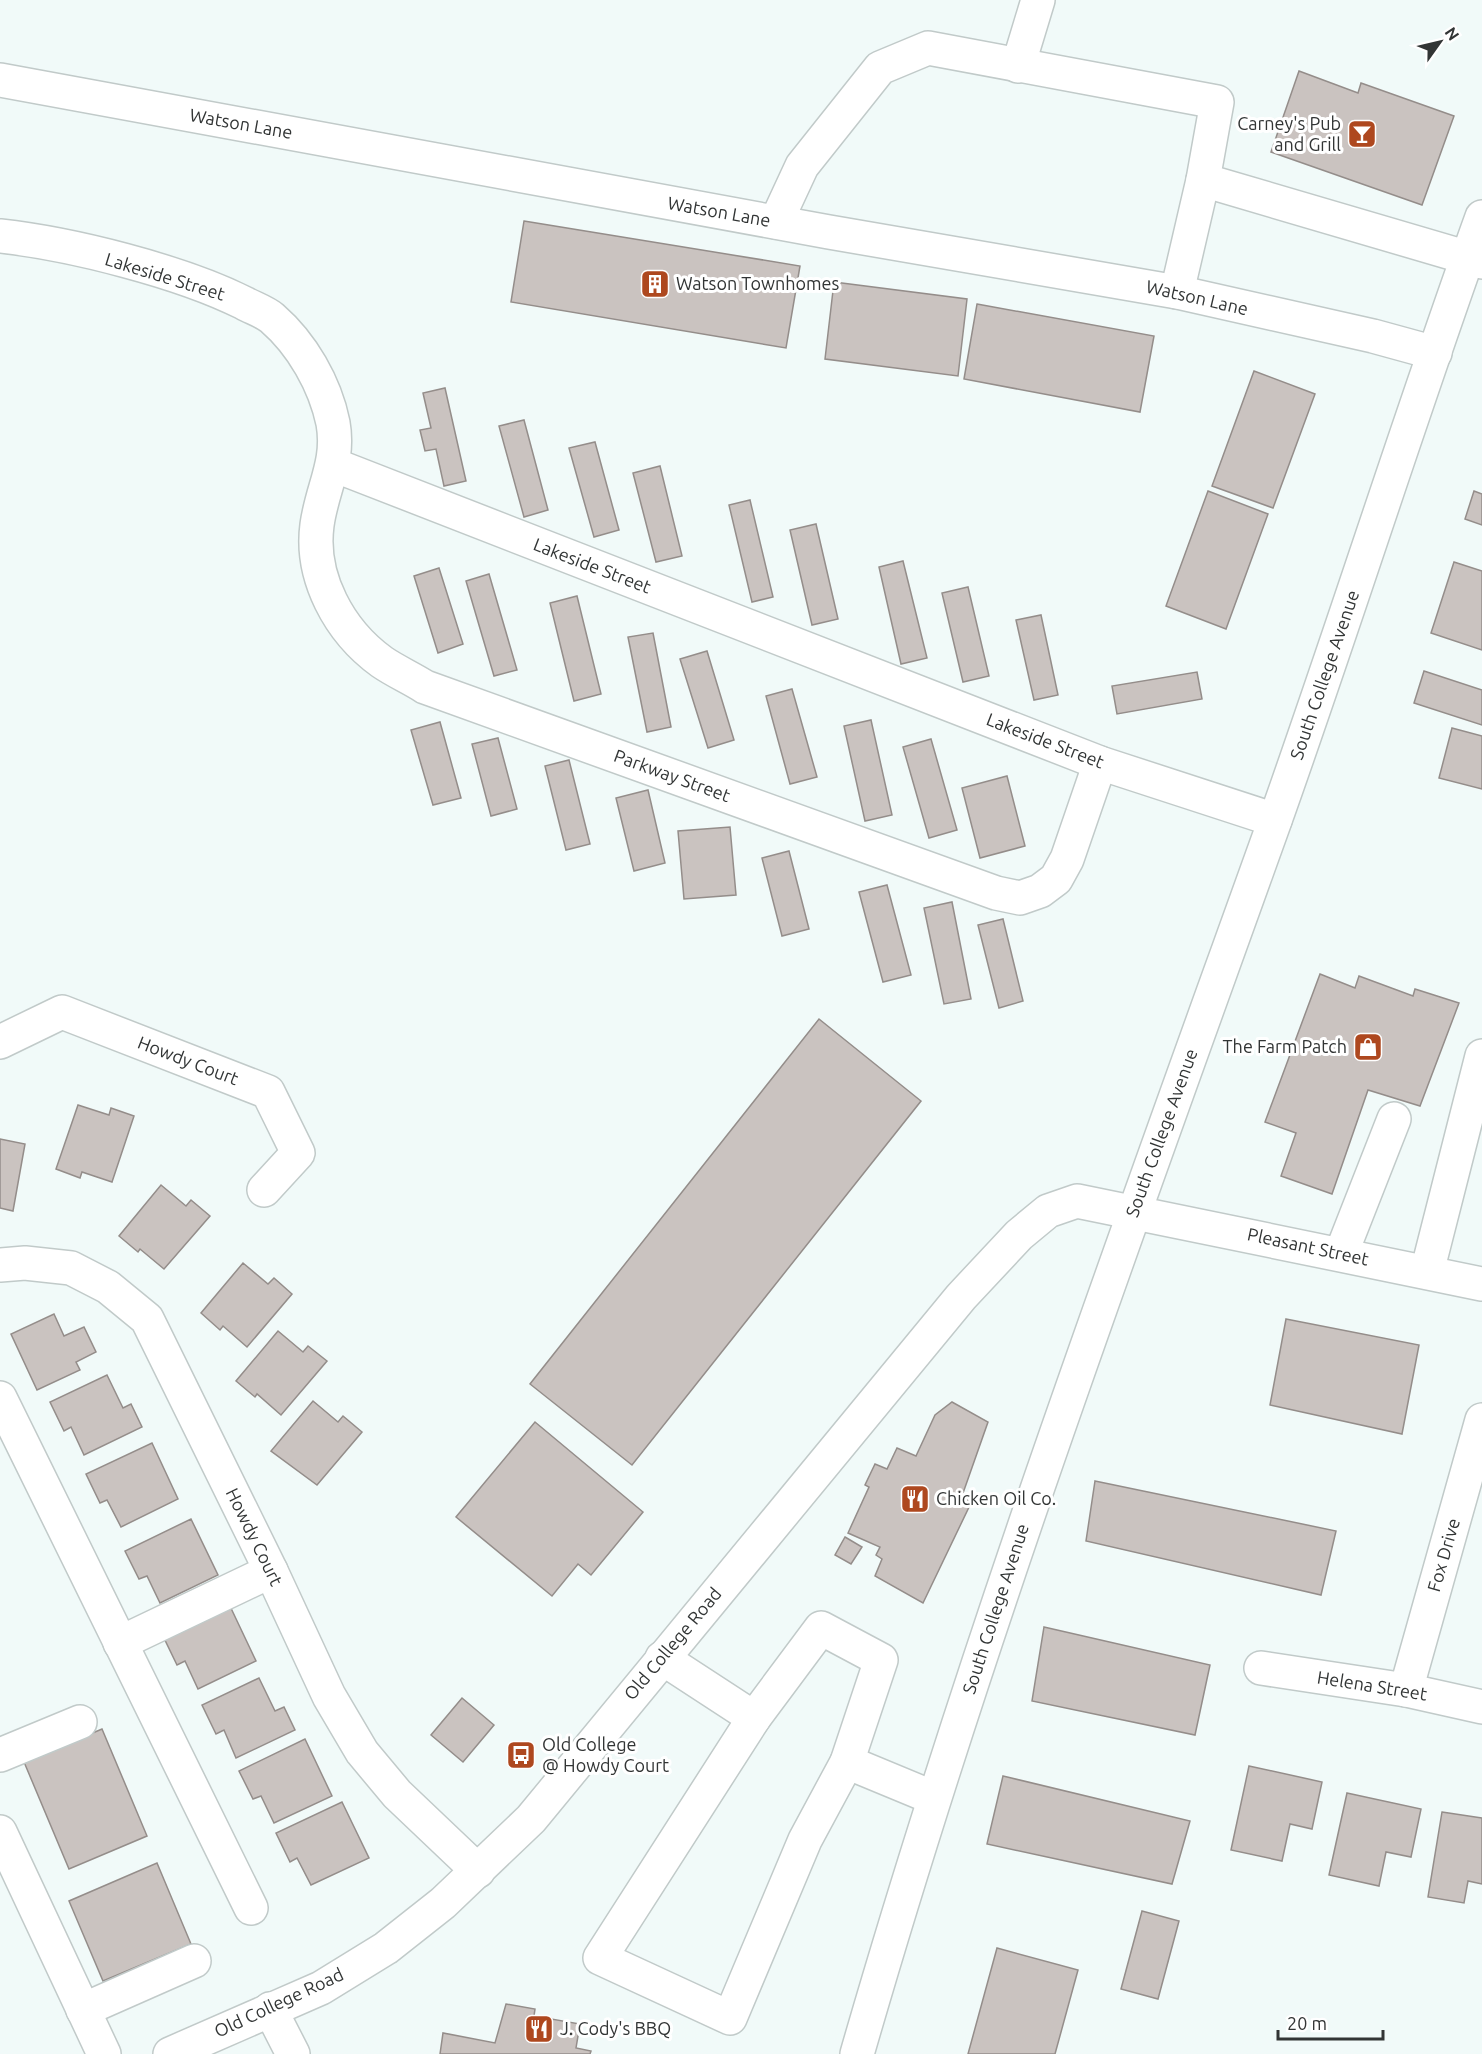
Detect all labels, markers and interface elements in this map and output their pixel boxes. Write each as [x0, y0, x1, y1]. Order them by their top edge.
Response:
north arrow [1410, 12, 1470, 72]
text: N [1442, 24, 1463, 44]
street label: Watson Lane [188, 104, 294, 142]
place label: Carney's Pub and Grill [1237, 113, 1341, 154]
bar icon: Carney's Pub and Grill [1346, 118, 1378, 150]
street label: Watson Lane [666, 192, 772, 230]
street label: Lakeside Street [103, 248, 228, 304]
building icon: Watson Townhomes [639, 268, 671, 300]
place label: Watson Townhomes [676, 273, 840, 293]
street label: Watson Lane [1144, 276, 1250, 318]
street label: Lakeside Street [531, 533, 654, 597]
street label: South College Avenue [1286, 587, 1362, 762]
street label: Lakeside Street [984, 708, 1107, 772]
street label: Parkway Street [612, 745, 733, 805]
shop icon: The Farm Patch [1352, 1031, 1384, 1063]
street label: Howdy Court [135, 1032, 241, 1088]
place label: The Farm Patch [1223, 1036, 1347, 1056]
street label: South College Avenue [1121, 1046, 1201, 1220]
street label: Pleasant Street [1246, 1223, 1371, 1269]
restaurant icon: Chicken Oil Co. [899, 1483, 931, 1515]
street label: Howdy Court [223, 1485, 287, 1589]
place label: Chicken Oil Co. [936, 1488, 1056, 1508]
street label: Fox Drive [1423, 1516, 1463, 1594]
street label: South College Avenue [958, 1521, 1032, 1696]
street label: Old College Road [620, 1583, 725, 1703]
street label: Helena Street [1316, 1666, 1429, 1704]
place label: Old College @ Howdy Court [542, 1734, 669, 1775]
bus stop icon: Old College @ Howdy Court [505, 1739, 537, 1771]
street label: Old College Road [211, 1963, 346, 2041]
scale bar [1278, 2003, 1383, 2041]
restaurant icon: J. Cody's BBQ [523, 2013, 555, 2045]
text: 20 m [1287, 2013, 1327, 2033]
place label: J. Cody's BBQ [560, 2018, 671, 2039]

